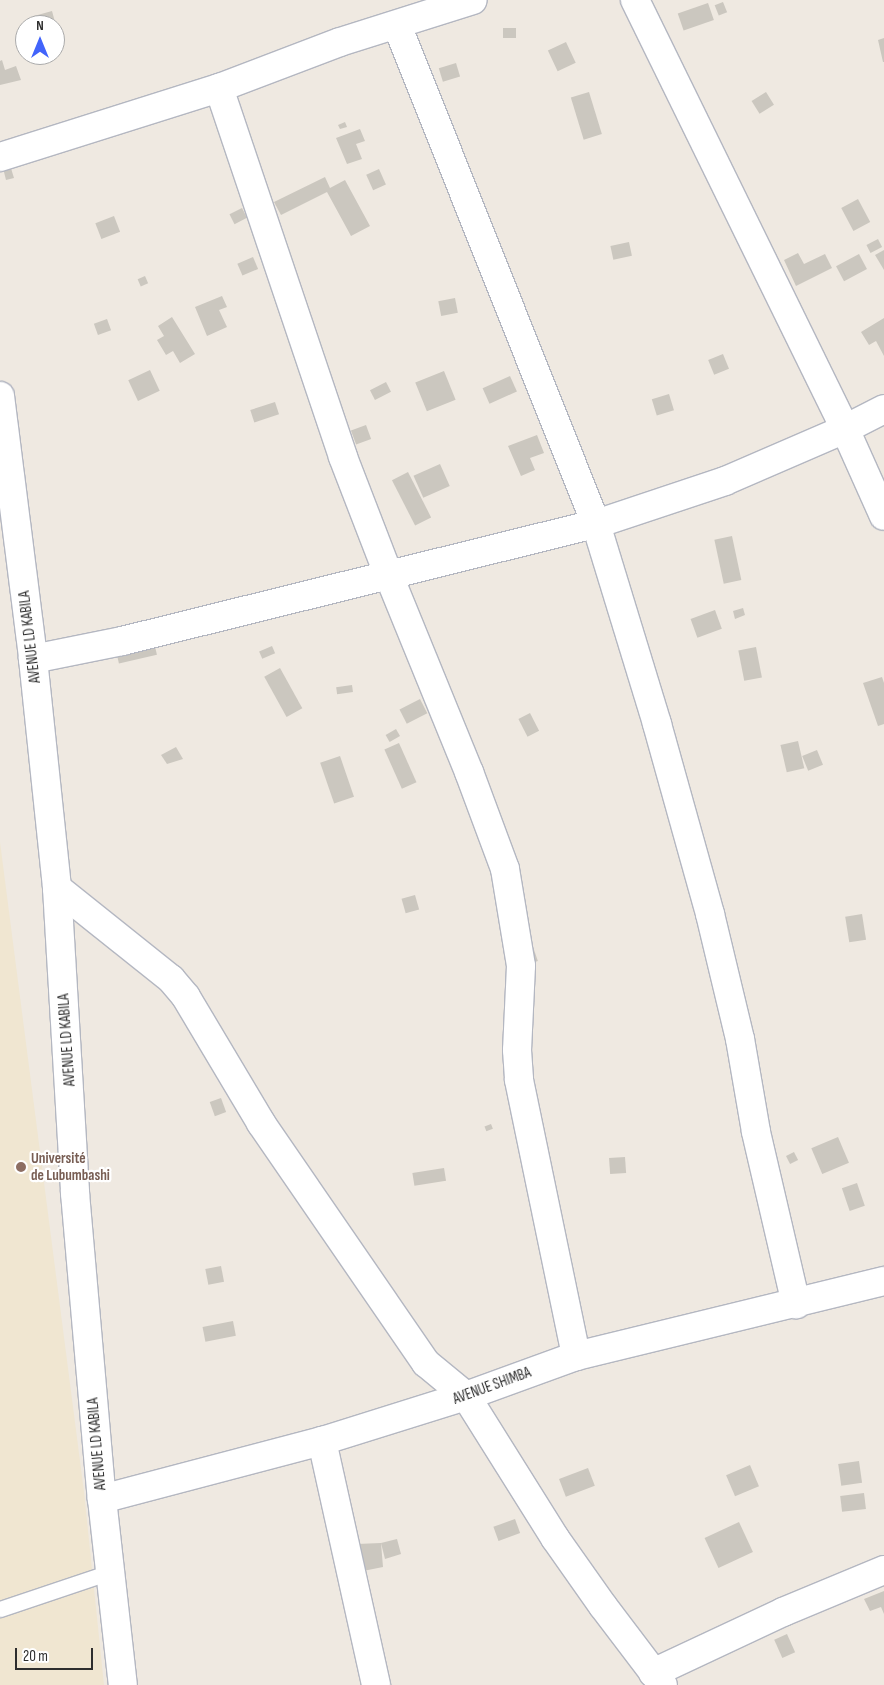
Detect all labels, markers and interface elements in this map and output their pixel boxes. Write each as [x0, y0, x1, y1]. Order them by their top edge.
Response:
north arrow [15, 15, 65, 65]
text: N [36, 17, 44, 34]
street label: AVENUE LD KABILA [15, 590, 45, 684]
street label: AVENUE LD KABILA [55, 993, 79, 1087]
place label: Université de Lubumbashi [31, 1149, 110, 1184]
marker: Université de Lubumbashi [15, 1161, 27, 1173]
street label: AVENUE SHIMBA [451, 1364, 533, 1408]
street label: AVENUE LD KABILA [84, 1397, 110, 1491]
scale bar [18, 1638, 95, 1670]
text: 20 m [23, 1647, 48, 1666]

